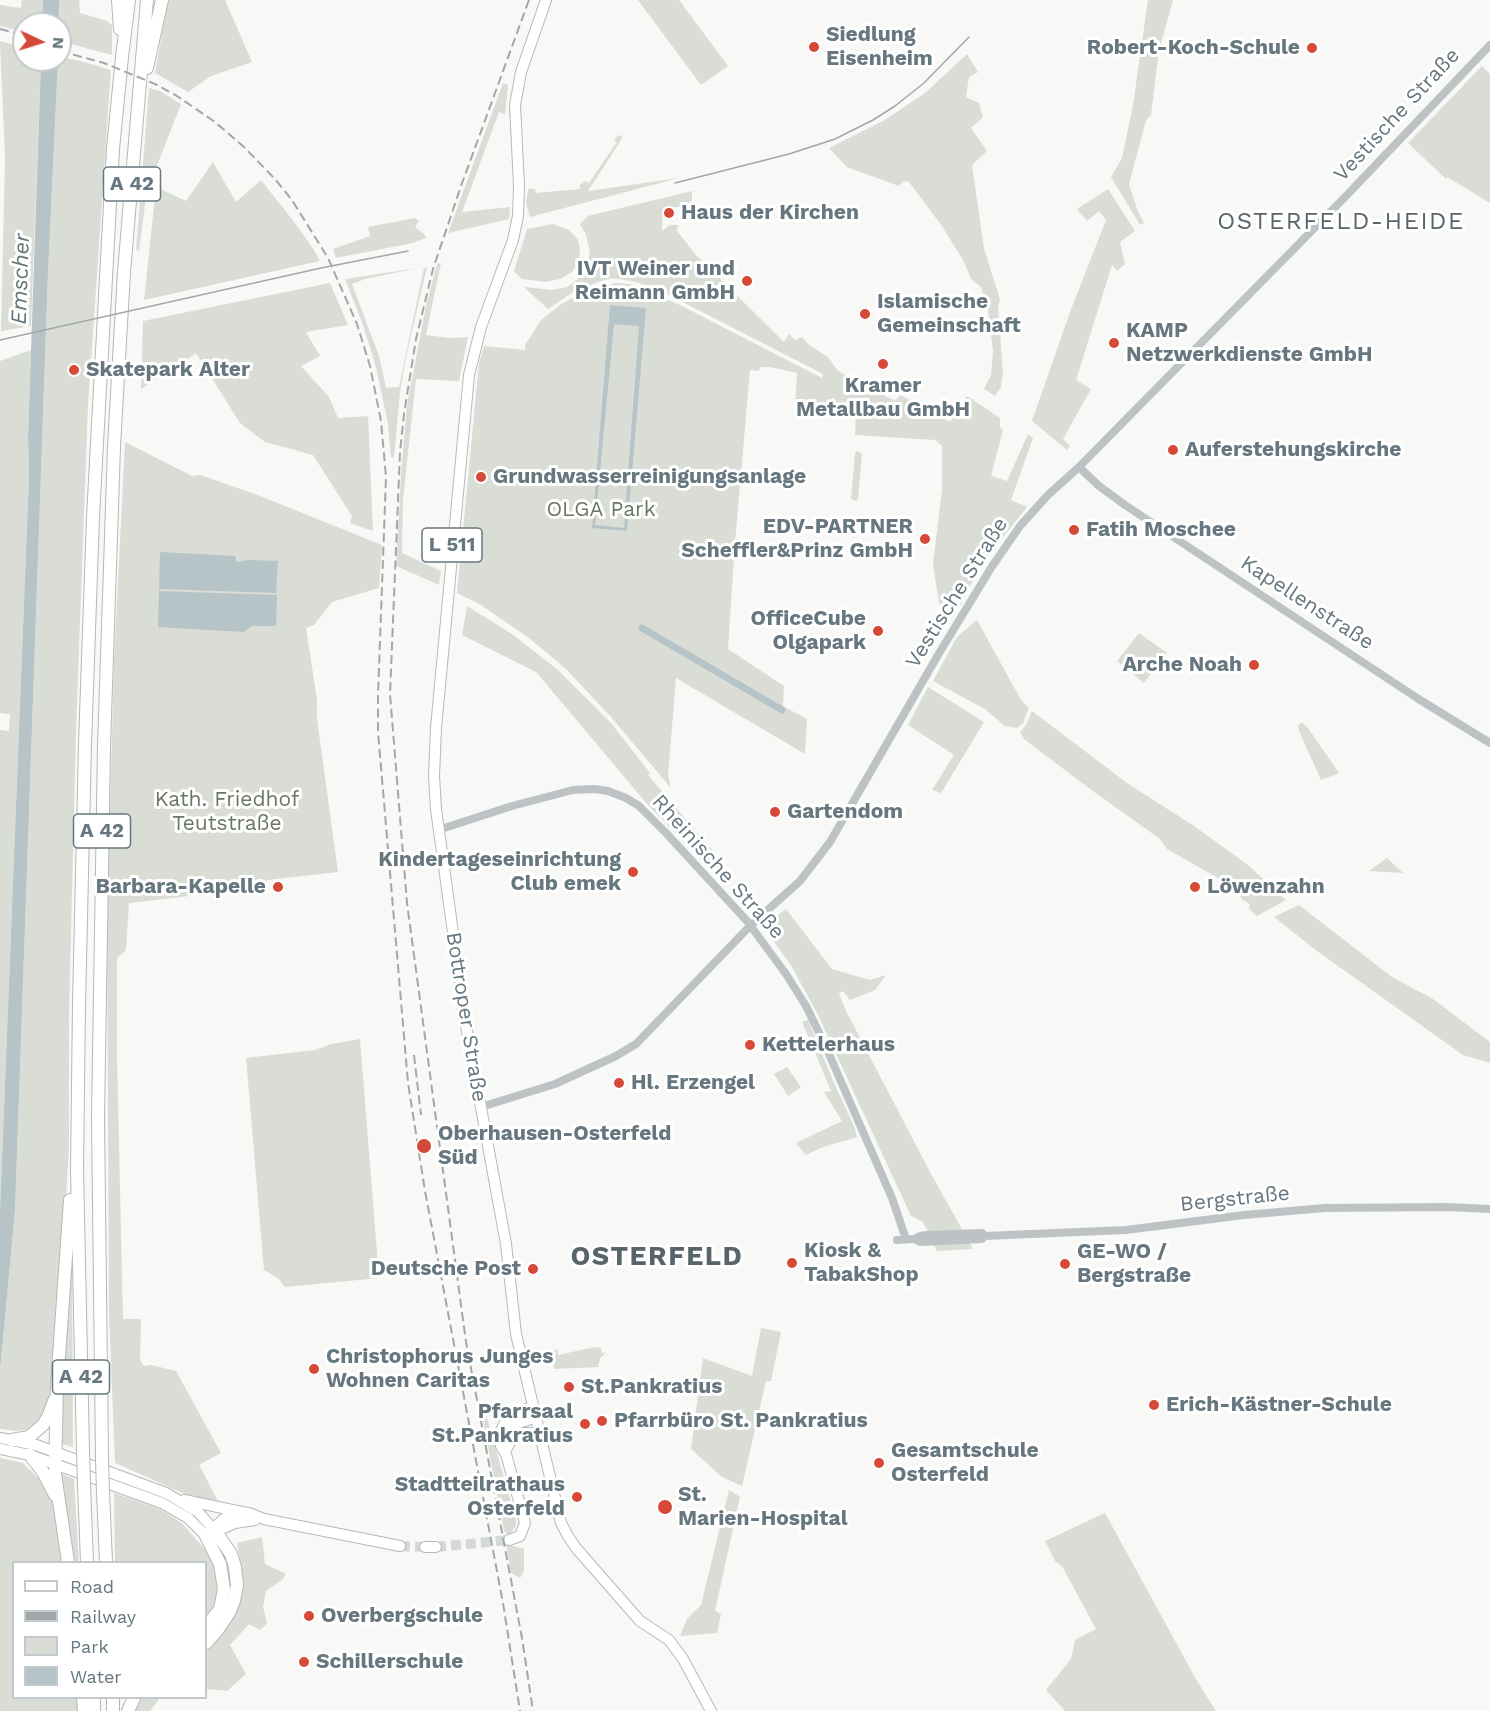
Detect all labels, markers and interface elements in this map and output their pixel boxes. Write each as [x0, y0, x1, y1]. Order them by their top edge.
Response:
north arrow [12, 12, 72, 72]
place label: Siedlung Eisenheim [826, 22, 933, 72]
place label: Robert-Koch-Schule [1087, 35, 1300, 61]
text: N [49, 37, 68, 50]
marker: Siedlung Eisenheim [807, 40, 821, 54]
marker: Robert-Koch-Schule [1305, 41, 1319, 55]
street label: Vestische Straße [1329, 43, 1465, 187]
road number: A 42 [104, 167, 160, 201]
place label: Haus der Kirchen [681, 200, 859, 226]
marker: Haus der Kirchen [662, 206, 676, 220]
district label: OSTERFELD-HEIDE [1217, 208, 1465, 236]
water label: Emscher [6, 233, 36, 325]
place label: IVT Weiner und Reimann GmbH [575, 256, 735, 306]
marker: IVT Weiner und Reimann GmbH [740, 274, 754, 288]
place label: Islamische Gemeinschaft [877, 289, 1021, 339]
marker: Islamische Gemeinschaft [858, 307, 872, 321]
place label: KAMP Netzwerkdienste GmbH [1126, 318, 1372, 368]
marker: KAMP Netzwerkdienste GmbH [1107, 336, 1121, 350]
place label: Skatepark Alter [86, 357, 250, 383]
marker: Kramer Metallbau GmbH [876, 357, 890, 371]
marker: Skatepark Alter [67, 363, 81, 377]
place label: Kramer Metallbau GmbH [796, 373, 970, 423]
place label: Auferstehungskirche [1185, 437, 1401, 463]
marker: Auferstehungskirche [1166, 443, 1180, 457]
place label: Grundwasserreinigungsanlage [493, 464, 806, 490]
marker: Grundwasserreinigungsanlage [474, 470, 488, 484]
park label: OLGA Park [546, 497, 656, 523]
street label: Vestische Straße [901, 513, 1013, 673]
place label: EDV-PARTNER Scheffler&Prinz GmbH [681, 514, 913, 564]
place label: Fatih Moschee [1086, 517, 1236, 543]
marker: Fatih Moschee [1067, 523, 1081, 537]
road number: L 511 [422, 528, 482, 562]
marker: EDV-PARTNER Scheffler&Prinz GmbH [918, 532, 932, 546]
street label: Kapellenstraße [1236, 551, 1378, 655]
place label: OfficeCube Olgapark [751, 606, 866, 656]
marker: OfficeCube Olgapark [871, 624, 885, 638]
place label: Arche Noah [1123, 652, 1242, 678]
marker: Arche Noah [1247, 658, 1261, 672]
park label: Kath. Friedhof Teutstraße [155, 787, 299, 837]
street label: Rheinische Straße [646, 790, 790, 944]
place label: Gartendom [787, 799, 903, 825]
marker: Gartendom [768, 805, 782, 819]
road number: A 42 [74, 814, 130, 848]
place label: Kindertageseinrichtung Club emek [378, 847, 621, 897]
marker: Kindertageseinrichtung Club emek [626, 865, 640, 879]
place label: Barbara-Kapelle [96, 874, 266, 900]
place label: Löwenzahn [1207, 874, 1325, 900]
marker: Barbara-Kapelle [271, 880, 285, 894]
marker: Löwenzahn [1188, 880, 1202, 894]
street label: Bottroper Straße [440, 930, 492, 1104]
place label: Kettelerhaus [762, 1032, 895, 1058]
marker: Kettelerhaus [743, 1038, 757, 1052]
place label: Hl. Erzengel [631, 1070, 755, 1096]
marker: Hl. Erzengel [612, 1076, 626, 1090]
place label: Oberhausen-Osterfeld Süd [438, 1121, 671, 1171]
marker: Oberhausen-Osterfeld Süd [415, 1137, 433, 1155]
street label: Bergstraße [1179, 1181, 1291, 1217]
place label: Kiosk & TabakShop [804, 1238, 919, 1288]
place label: GE-WO / Bergstraße [1077, 1239, 1191, 1289]
district label: OSTERFELD [571, 1241, 743, 1273]
place label: Deutsche Post [371, 1256, 521, 1282]
marker: Kiosk & TabakShop [785, 1256, 799, 1270]
marker: GE-WO / Bergstraße [1058, 1257, 1072, 1271]
marker: Deutsche Post [526, 1262, 540, 1276]
place label: Christophorus Junges Wohnen Caritas [326, 1344, 553, 1394]
road number: A 42 [52, 1360, 110, 1394]
marker: Christophorus Junges Wohnen Caritas [307, 1362, 321, 1376]
place label: St.Pankratius [581, 1374, 722, 1400]
marker: St.Pankratius [562, 1380, 576, 1394]
place label: Erich-Kästner-Schule [1166, 1392, 1392, 1418]
marker: Erich-Kästner-Schule [1147, 1398, 1161, 1412]
place label: Pfarrsaal St.Pankratius [432, 1399, 573, 1449]
place label: Pfarrbüro St. Pankratius [614, 1408, 868, 1434]
marker: Pfarrbüro St. Pankratius [595, 1414, 609, 1428]
marker: Pfarrsaal St.Pankratius [578, 1417, 592, 1431]
place label: Gesamtschule Osterfeld [891, 1438, 1039, 1488]
marker: Gesamtschule Osterfeld [872, 1456, 886, 1470]
place label: Stadtteilrathaus Osterfeld [395, 1472, 565, 1522]
place label: St. Marien-Hospital [678, 1482, 848, 1532]
marker: Stadtteilrathaus Osterfeld [570, 1490, 584, 1504]
marker: St. Marien-Hospital [656, 1498, 674, 1516]
legend [12, 1561, 207, 1699]
text: Road [70, 1576, 114, 1597]
place label: Overbergschule [321, 1603, 483, 1629]
text: Railway [70, 1606, 136, 1627]
marker: Overbergschule [302, 1609, 316, 1623]
text: Park [70, 1636, 109, 1657]
place label: Schillerschule [316, 1649, 463, 1675]
marker: Schillerschule [297, 1655, 311, 1669]
text: Water [70, 1666, 122, 1687]

